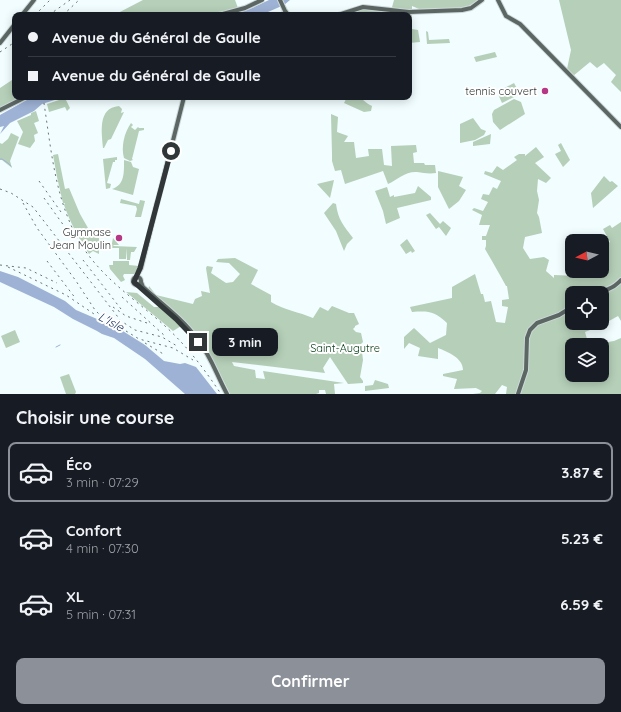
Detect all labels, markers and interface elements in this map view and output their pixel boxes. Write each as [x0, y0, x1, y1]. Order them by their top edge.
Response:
text: Avenue du Général de Gaulle [52, 28, 261, 47]
text: Avenue du Général de Gaulle [52, 66, 261, 85]
place label: tennis couvert [465, 84, 537, 98]
marker: tennis couvert [540, 86, 550, 96]
route start [162, 142, 180, 160]
place label: Gymnase Jean Moulin [49, 225, 111, 252]
marker: Gymnase Jean Moulin [114, 233, 124, 243]
north arrow [565, 234, 609, 278]
map controls [565, 234, 609, 382]
button: locate [565, 286, 609, 330]
water label: L'Isle [96, 309, 128, 335]
callout: 3 min [212, 328, 278, 356]
route end [189, 333, 207, 351]
text: 3 min [228, 334, 262, 350]
button: layers [565, 338, 609, 382]
park label: Saint-Augutre [310, 341, 380, 355]
text: Choisir une course [16, 406, 174, 429]
icon: car [18, 454, 54, 490]
text: Éco [66, 455, 92, 474]
text: 3.87 € [561, 463, 603, 482]
text: 3 min · 07:29 [66, 474, 139, 490]
icon: car [18, 520, 54, 556]
text: Confort [66, 521, 122, 540]
text: 5.23 € [561, 529, 603, 548]
text: 4 min · 07:30 [66, 540, 139, 556]
icon: car [18, 586, 54, 622]
text: XL [66, 587, 84, 606]
text: 6.59 € [560, 595, 603, 614]
text: 5 min · 07:31 [66, 606, 136, 622]
button: Confirmer [16, 658, 605, 704]

